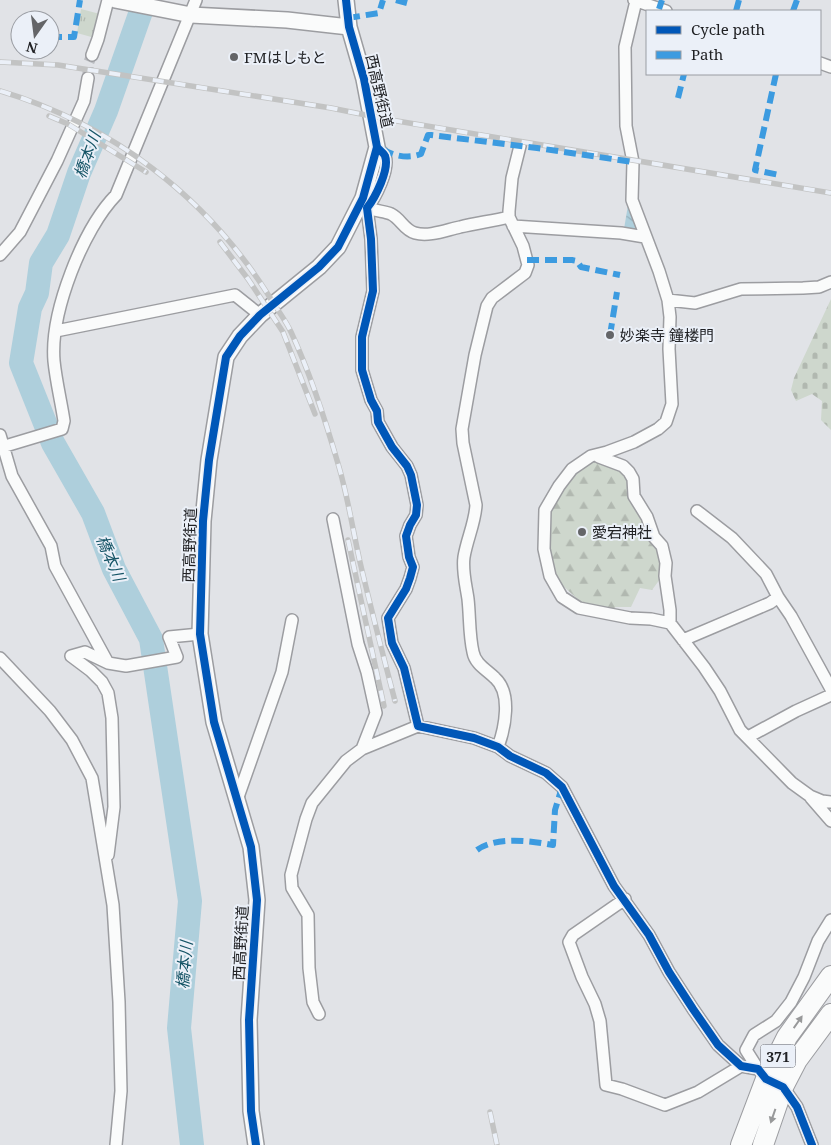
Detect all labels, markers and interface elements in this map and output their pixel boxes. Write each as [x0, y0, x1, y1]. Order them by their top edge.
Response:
north arrow [10, 10, 60, 60]
legend [646, 10, 821, 75]
text: Cycle path [691, 19, 766, 39]
text: N [24, 38, 39, 59]
text: Path [691, 44, 724, 64]
place label: FMはしもと [244, 47, 327, 67]
marker: FMはしもと [228, 51, 240, 63]
street label: 西高野街道 [362, 52, 398, 130]
water label: 橋本川 [68, 127, 106, 181]
place label: 妙楽寺 鐘楼門 [620, 325, 714, 345]
marker: 妙楽寺 鐘楼門 [604, 329, 616, 341]
street label: 西高野街道 [178, 507, 200, 583]
place label: 愛宕神社 [592, 522, 652, 542]
marker: 愛宕神社 [576, 526, 588, 538]
water label: 橋本川 [91, 532, 131, 586]
street label: 西高野街道 [228, 905, 252, 981]
water label: 橋本川 [171, 938, 197, 990]
one-way arrow [793, 1015, 803, 1029]
road number: 371 [760, 1044, 796, 1068]
one-way arrow [769, 1109, 777, 1124]

